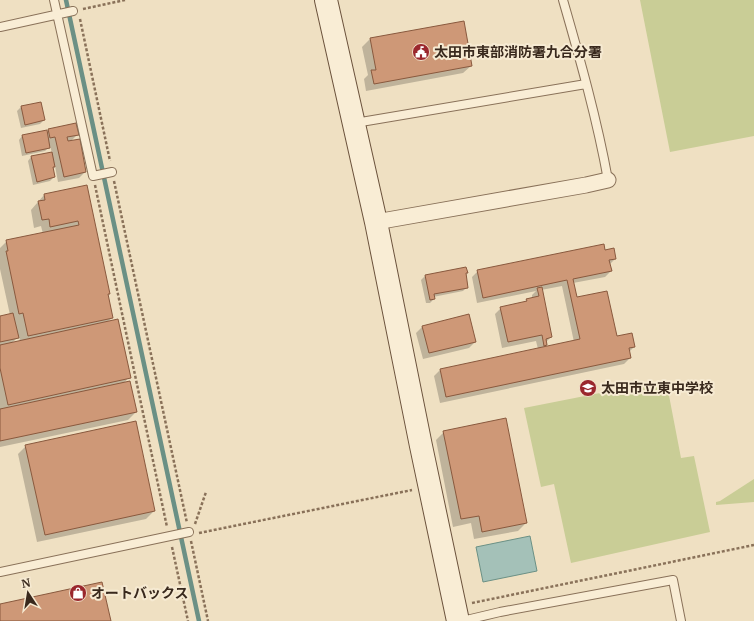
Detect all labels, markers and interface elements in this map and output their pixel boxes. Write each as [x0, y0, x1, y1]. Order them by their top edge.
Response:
public building icon: 太田市東部消防署九合分署 [411, 42, 431, 62]
place label: 太田市東部消防署九合分署 [434, 43, 602, 61]
school or university icon: 太田市立東中学校 [578, 378, 598, 398]
place label: 太田市立東中学校 [601, 379, 713, 397]
north arrow [8, 573, 48, 613]
text: N [20, 575, 32, 591]
shop icon: オートバックス [68, 583, 88, 603]
place label: オートバックス [91, 584, 189, 602]

